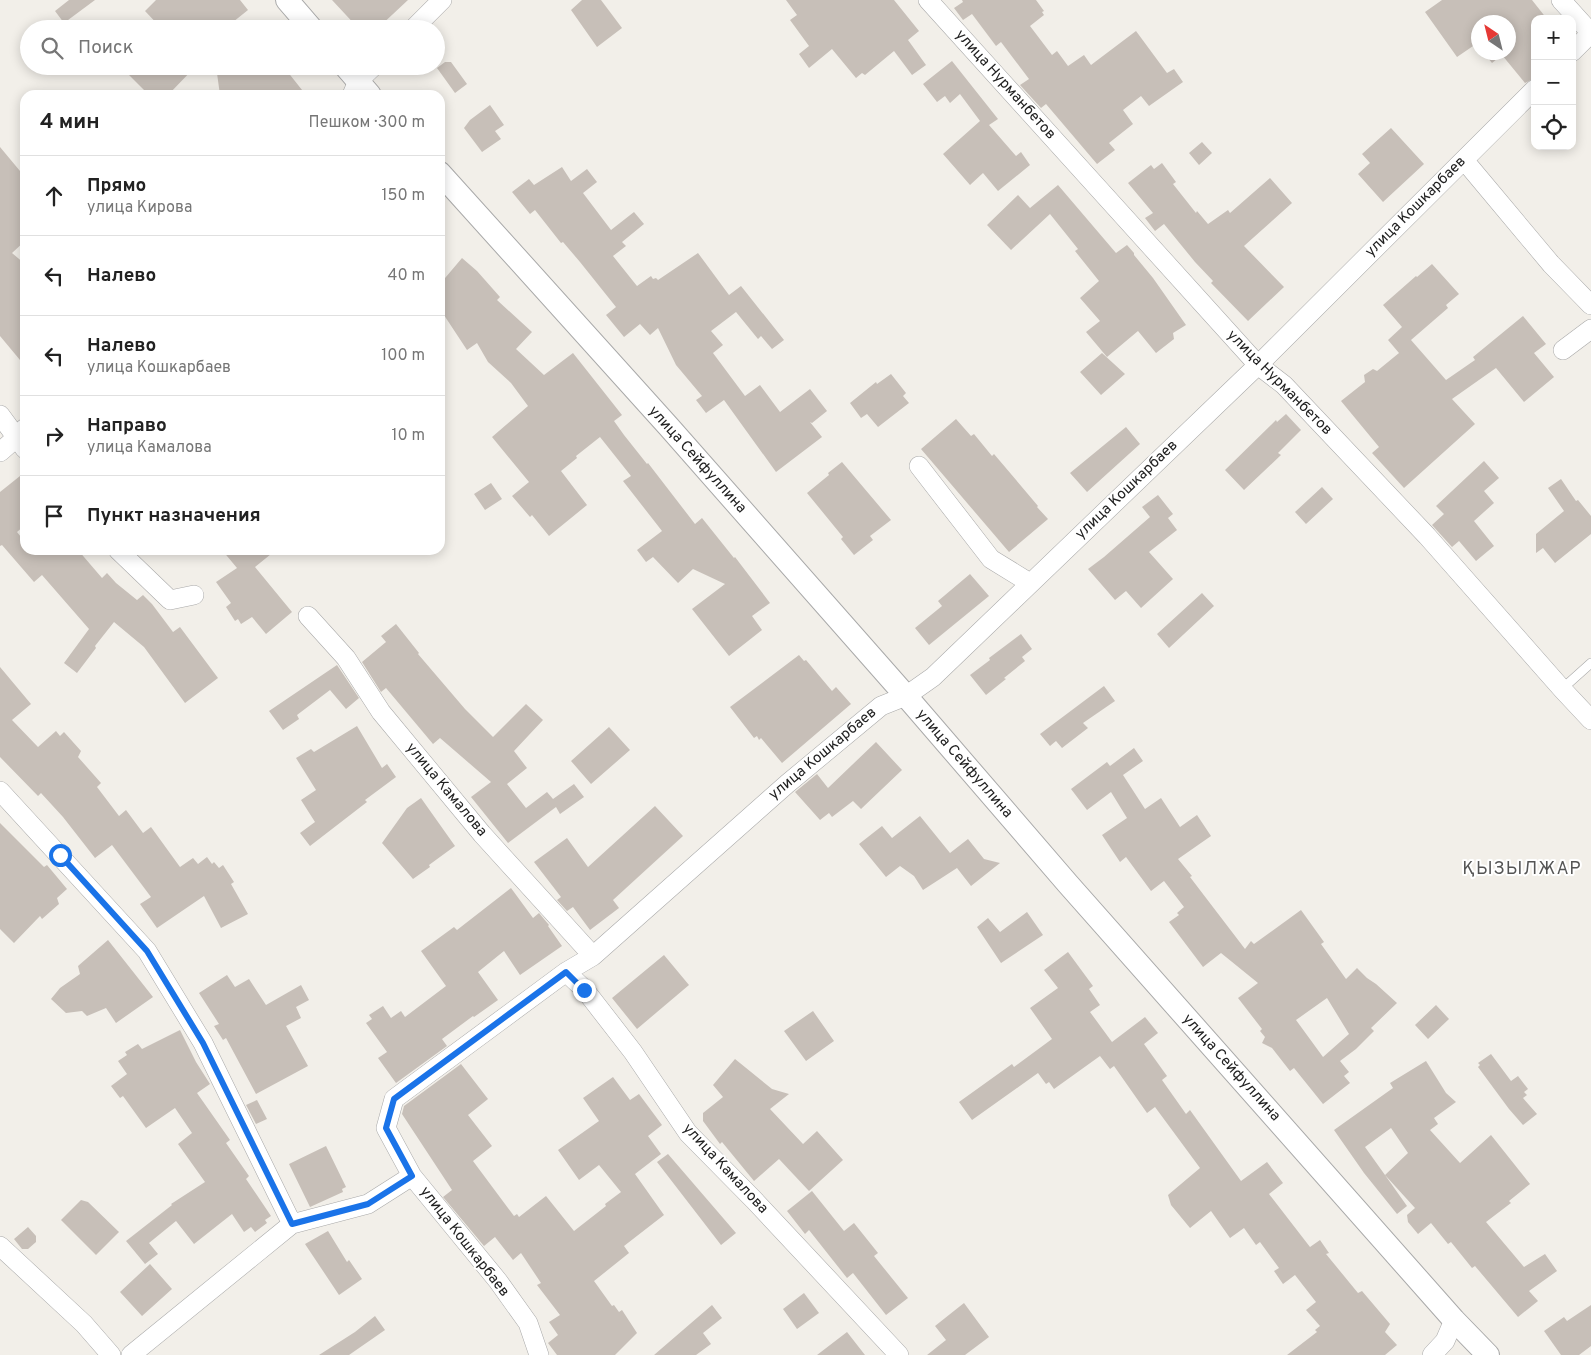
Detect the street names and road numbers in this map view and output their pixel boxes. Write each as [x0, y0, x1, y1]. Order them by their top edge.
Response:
street label: улица Нурманбетов [951, 26, 1059, 144]
street label: улица Кошкарбаев [1362, 153, 1470, 261]
street label: улица Нурманбетов [1222, 326, 1336, 440]
street label: улица Сейфуллина [644, 402, 750, 518]
street label: улица Кошкарбаев [1072, 436, 1182, 544]
street label: улица Кошкарбаев [765, 703, 881, 805]
street label: улица Сейфуллина [912, 706, 1016, 822]
street label: улица Камалова [401, 739, 491, 841]
street label: улица Сейфуллина [1178, 1010, 1284, 1126]
street label: улица Камалова [678, 1120, 772, 1218]
street label: улица Кошкарбаев [415, 1183, 513, 1301]

